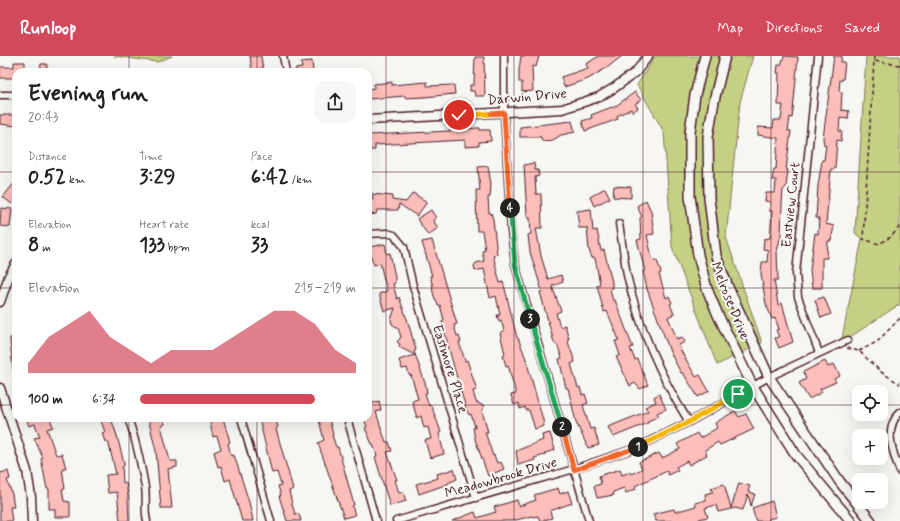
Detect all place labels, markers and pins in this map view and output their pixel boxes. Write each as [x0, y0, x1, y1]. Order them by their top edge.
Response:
pin [442, 98, 476, 132]
pin: 4 [500, 198, 520, 218]
pin: 3 [520, 309, 540, 329]
pin [721, 377, 755, 411]
pin: 2 [552, 417, 572, 437]
pin: 1 [628, 437, 648, 457]

